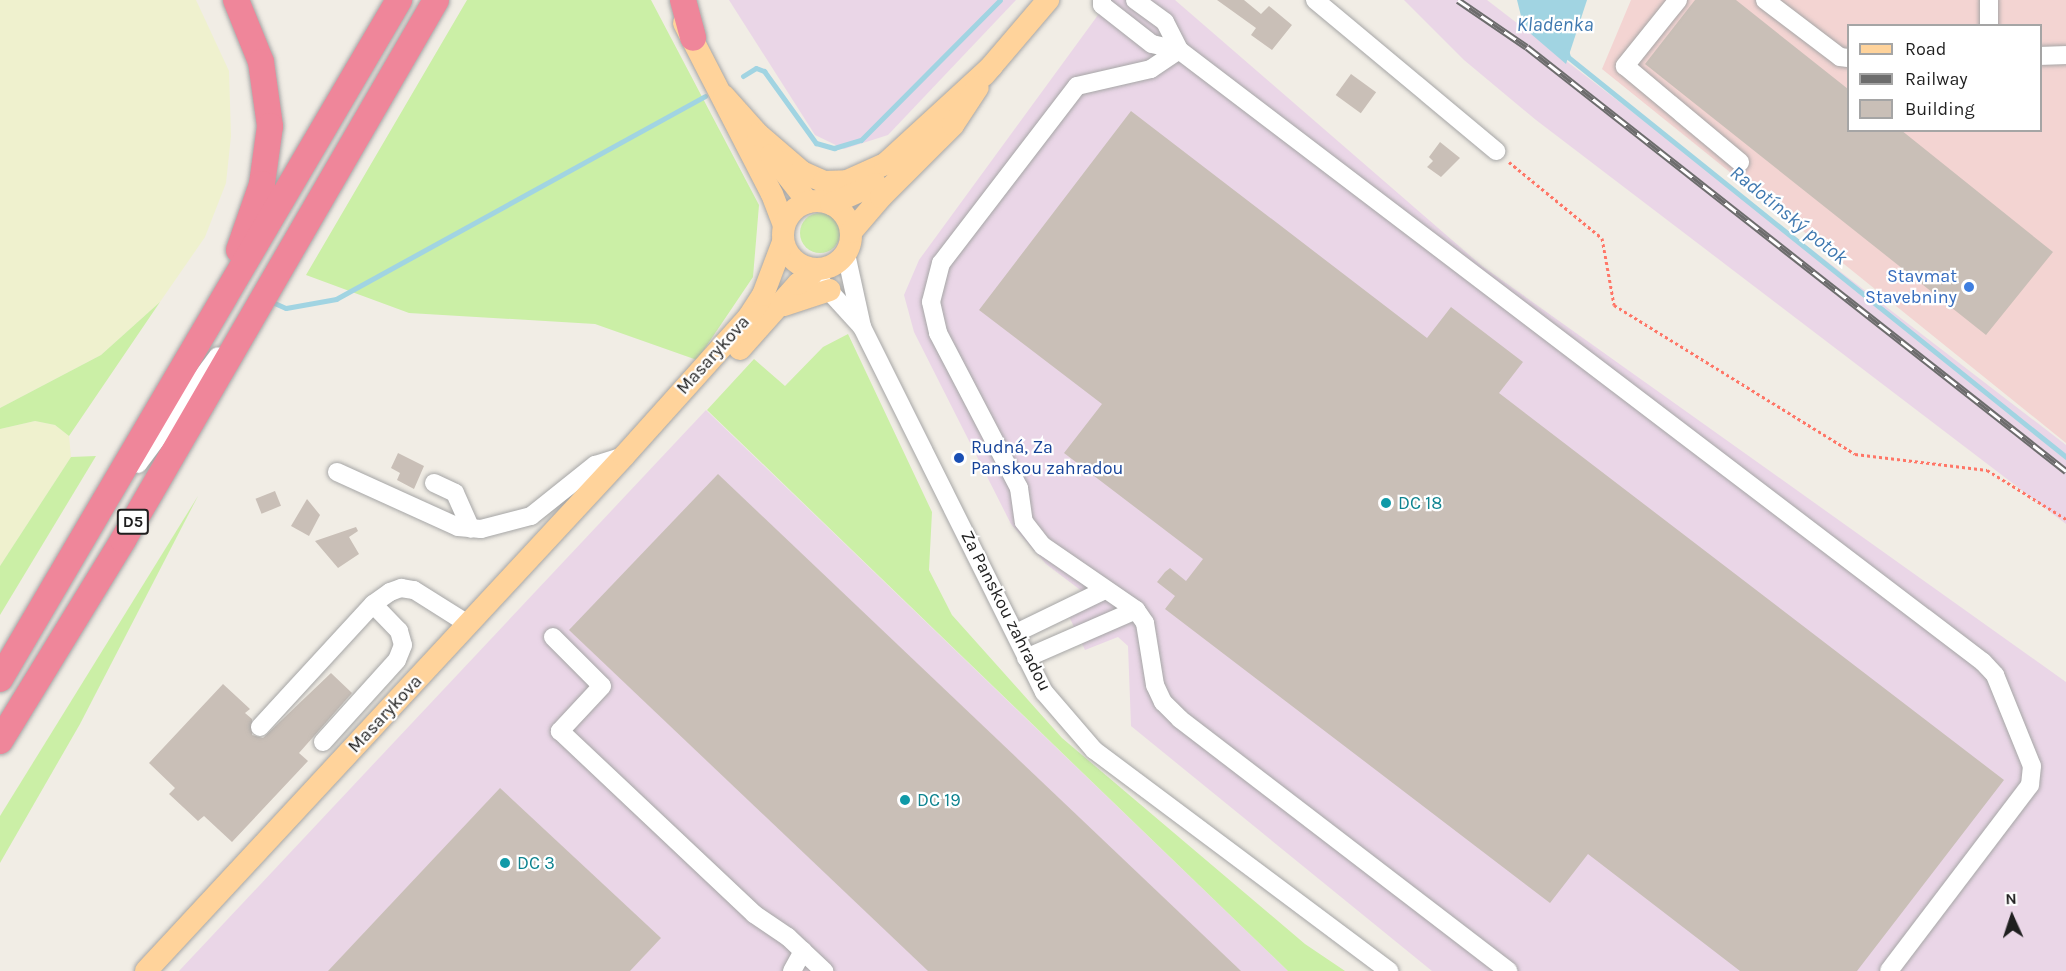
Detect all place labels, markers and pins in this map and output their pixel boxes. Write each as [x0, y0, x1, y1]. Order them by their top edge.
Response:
place label: Stavmat Stavebniny [1865, 266, 1957, 308]
marker: Stavmat Stavebniny [1962, 280, 1976, 294]
place label: Rudná, Za Panskou zahradou [971, 437, 1123, 480]
marker: Rudná, Za Panskou zahradou [952, 451, 966, 465]
place label: DC 18 [1398, 492, 1442, 514]
marker: DC 18 [1379, 496, 1393, 510]
place label: DC 19 [917, 789, 961, 811]
marker: DC 19 [898, 793, 912, 807]
place label: DC 3 [517, 852, 555, 874]
marker: DC 3 [498, 856, 512, 870]

